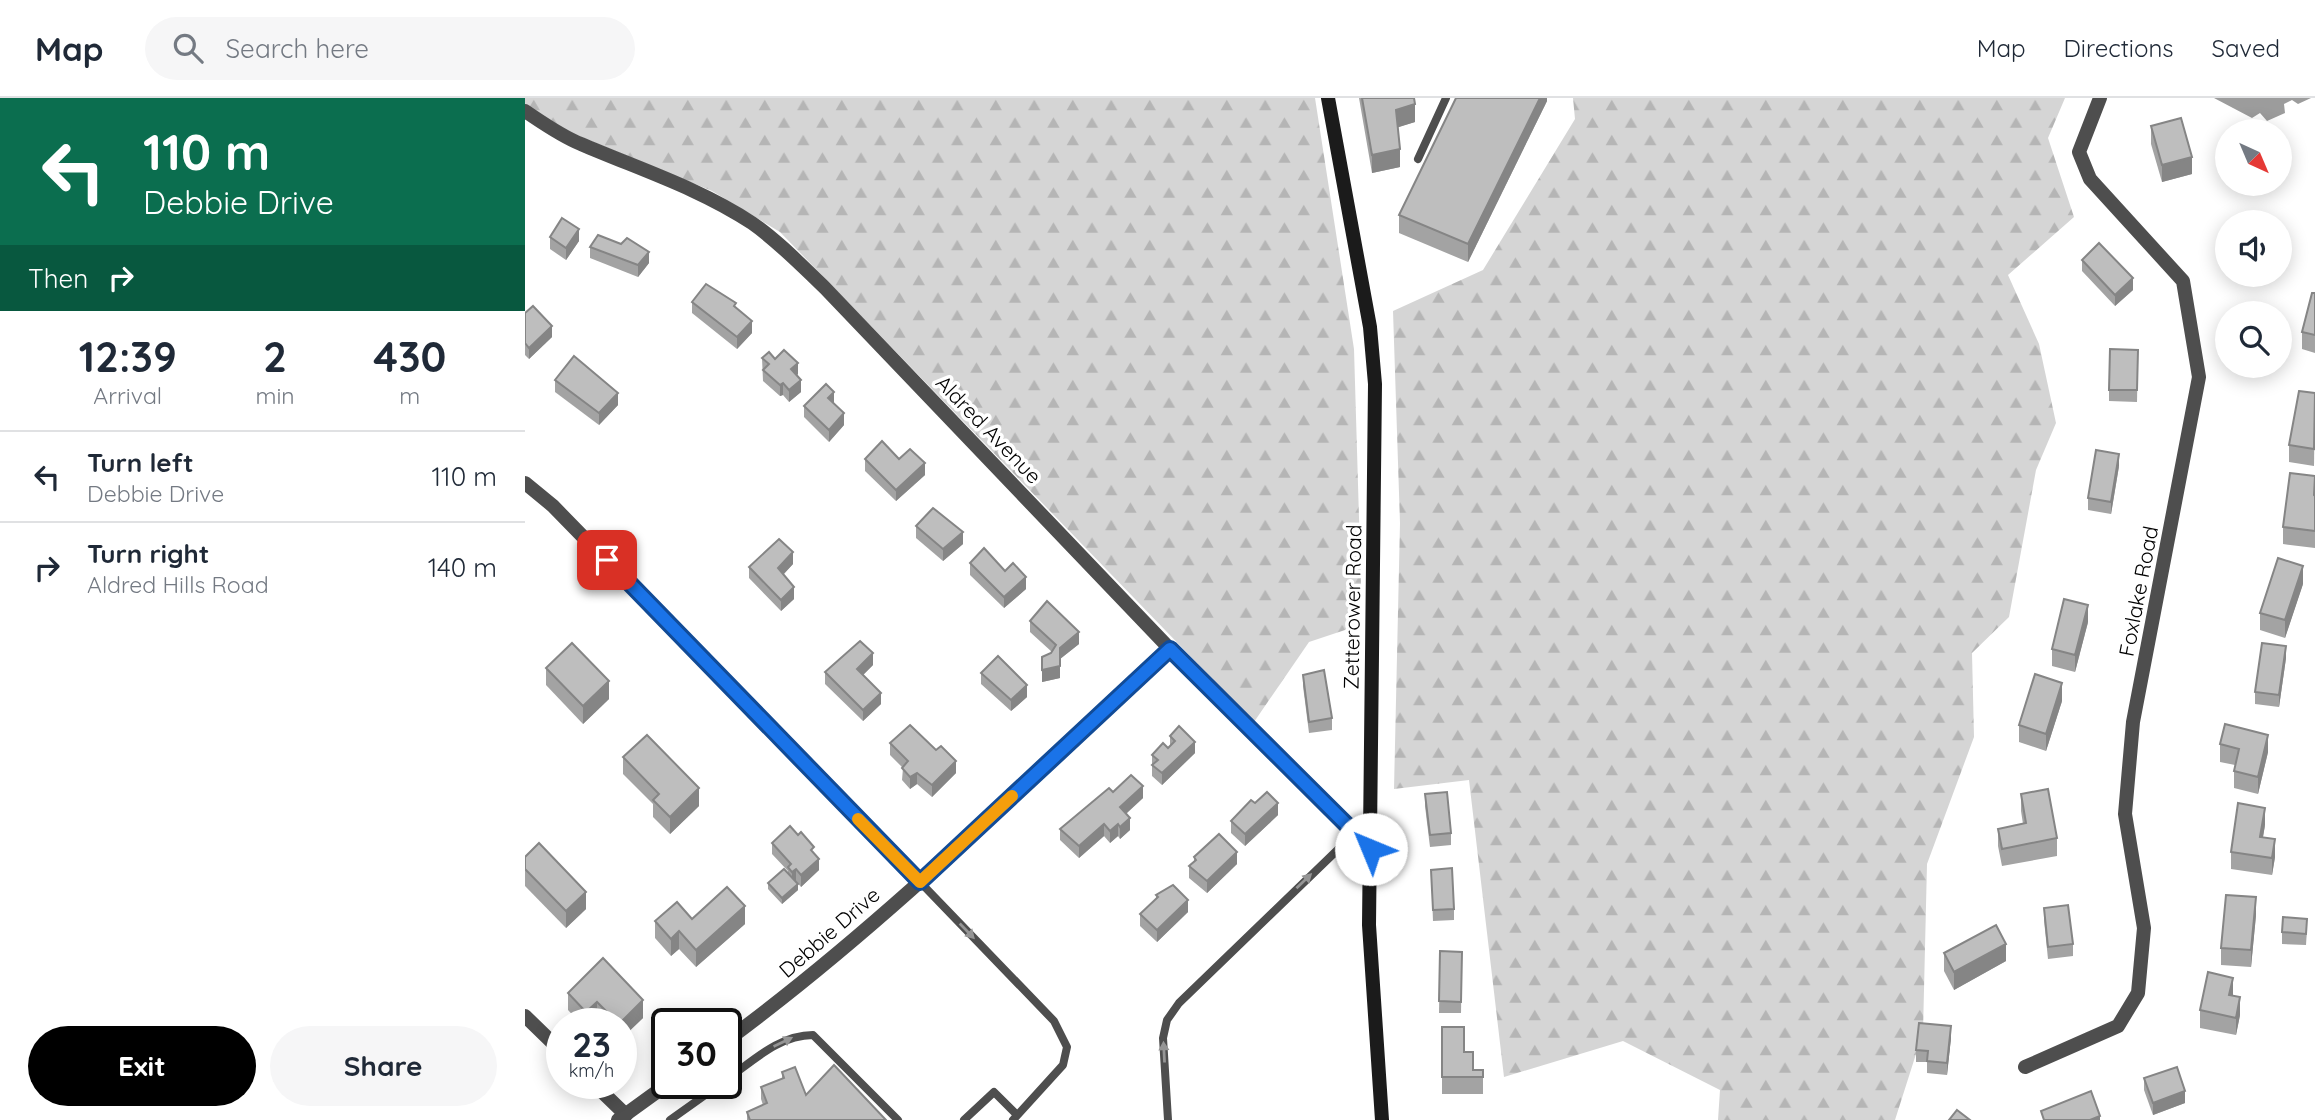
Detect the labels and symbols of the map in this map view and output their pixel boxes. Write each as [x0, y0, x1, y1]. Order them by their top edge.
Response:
north arrow [2215, 119, 2293, 196]
street label: Aldred Avenue [931, 369, 1047, 489]
street label: Zetterower Road [1338, 524, 1366, 690]
street label: Foxlake Road [2113, 524, 2163, 658]
pin [577, 530, 637, 590]
position arrow [1334, 812, 1408, 886]
one-way arrow [1295, 874, 1312, 890]
street label: Debbie Drive [773, 881, 885, 983]
one-way arrow [959, 922, 975, 939]
speed limit sign: 30 [651, 1008, 742, 1099]
one-way arrow [773, 1037, 793, 1048]
one-way arrow [1158, 1041, 1169, 1063]

